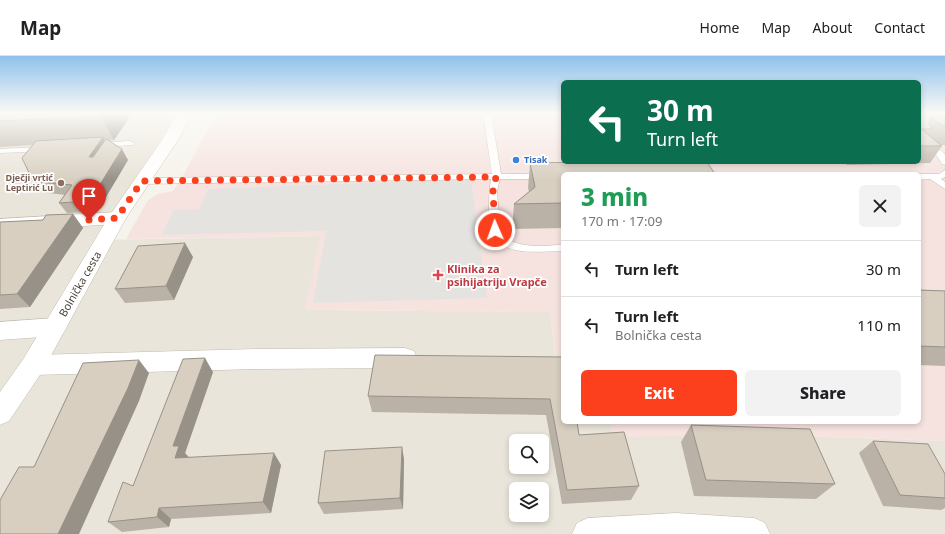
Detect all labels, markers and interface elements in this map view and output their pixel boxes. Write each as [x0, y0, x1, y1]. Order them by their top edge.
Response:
text: Map [20, 15, 61, 41]
text: Home [700, 18, 739, 37]
text: Map [761, 18, 791, 37]
text: About [813, 18, 852, 37]
text: Contact [874, 18, 925, 37]
text: 30 m [647, 91, 714, 129]
icon: left [581, 96, 633, 148]
text: Turn left [647, 127, 718, 151]
place label: Tisak [524, 153, 548, 166]
marker: Tisak [511, 155, 521, 165]
place label: Dječji vrtić Leptirić Lu [6, 171, 53, 194]
marker: Dječji vrtić Leptirić Lu [56, 178, 66, 188]
pin [72, 179, 106, 220]
text: 3 min [581, 180, 648, 213]
icon: arrive [78, 185, 100, 207]
button: close [859, 185, 901, 227]
position arrow [474, 209, 516, 251]
text: 170 m · 17:09 [581, 212, 662, 230]
street label: Bolnička cesta [55, 248, 104, 319]
icon: left [581, 258, 603, 280]
text: Turn left [615, 259, 679, 279]
text: 30 m [866, 259, 901, 279]
place label: Klinika za psihijatriju Vrapče [447, 261, 547, 289]
marker: Klinika za psihijatriju Vrapče [432, 269, 444, 281]
text: Turn left [615, 306, 679, 326]
icon: left [581, 314, 603, 336]
text: 110 m [857, 315, 901, 335]
text: Bolnička cesta [615, 326, 702, 344]
button: Exit [581, 370, 737, 416]
button: Share [745, 370, 901, 416]
map controls [509, 434, 549, 522]
button: search [509, 434, 549, 474]
button: layers [509, 482, 549, 522]

